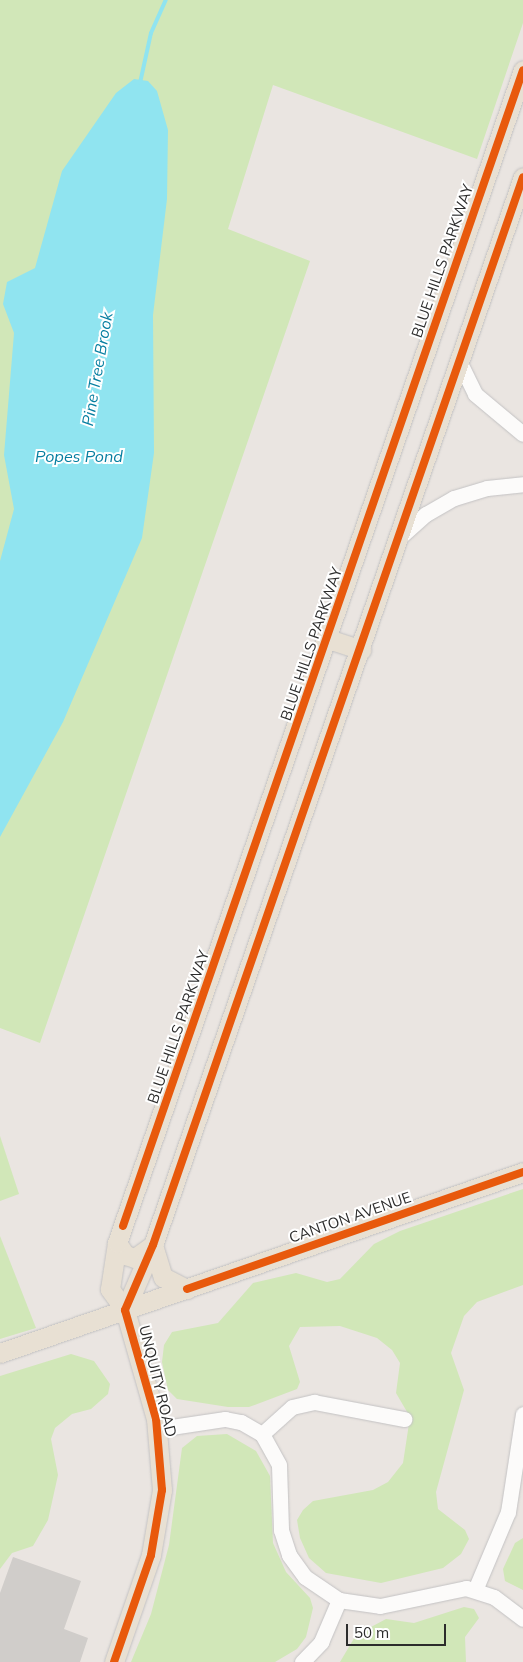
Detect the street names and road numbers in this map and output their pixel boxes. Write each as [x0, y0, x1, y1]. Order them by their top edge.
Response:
street label: BLUE HILLS PARKWAY [407, 182, 477, 340]
street label: BLUE HILLS PARKWAY [276, 565, 346, 723]
street label: BLUE HILLS PARKWAY [143, 948, 213, 1106]
street label: CANTON AVENUE [287, 1188, 413, 1246]
street label: UNQUITY ROAD [135, 1323, 181, 1439]

